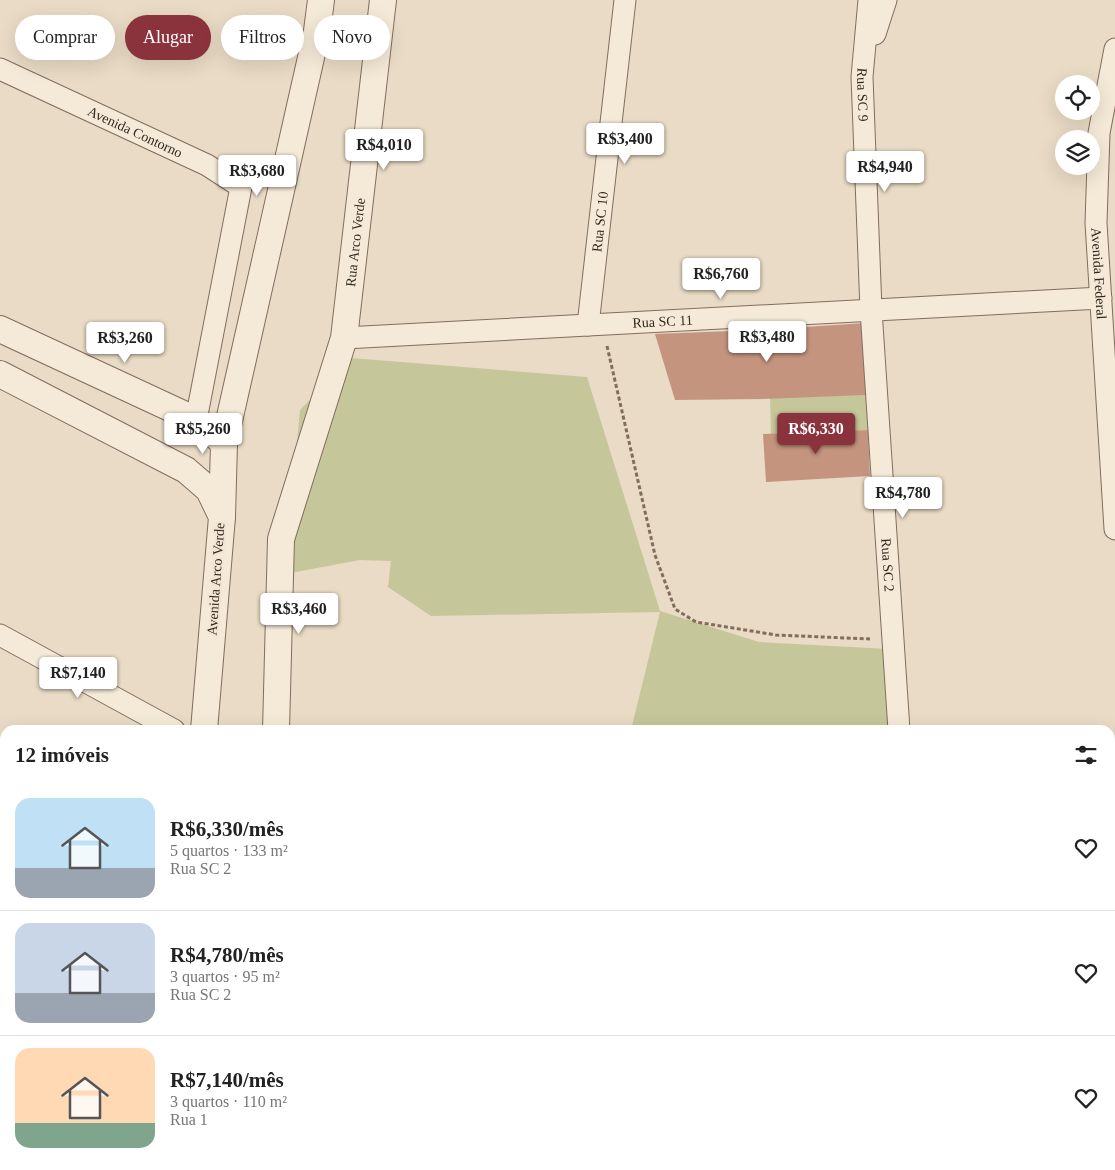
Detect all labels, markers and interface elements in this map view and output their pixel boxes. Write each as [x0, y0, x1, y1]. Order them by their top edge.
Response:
chip: Comprar [15, 15, 115, 60]
chip: Alugar [125, 15, 211, 60]
chip: Filtros [221, 15, 304, 60]
chip: Novo [314, 15, 390, 60]
street label: Rua SC 9 [854, 67, 871, 122]
map controls [1055, 75, 1100, 175]
button: locate [1055, 75, 1100, 120]
street label: Avenida Contorno [85, 103, 185, 160]
pin: R$3,400 [579, 122, 671, 165]
pin: R$4,010 [338, 128, 430, 171]
text: R$3,400 [597, 130, 653, 147]
button: layers [1055, 130, 1100, 175]
text: R$4,010 [356, 136, 412, 153]
pin: R$4,940 [839, 150, 931, 193]
pin: R$3,680 [211, 154, 303, 197]
text: R$4,940 [857, 158, 913, 175]
text: R$3,680 [229, 162, 285, 179]
street label: Rua SC 10 [589, 191, 611, 253]
street label: Rua Arco Verde [342, 197, 368, 288]
street label: Avenida Federal [1089, 227, 1109, 320]
pin: R$6,760 [675, 258, 767, 300]
text: R$6,760 [693, 265, 749, 282]
street label: Rua SC 11 [632, 312, 693, 330]
pin: R$3,480 [721, 320, 813, 363]
pin: R$3,260 [79, 322, 171, 364]
text: R$3,480 [739, 328, 795, 345]
text: R$3,260 [97, 329, 153, 346]
pin: R$5,260 [157, 412, 249, 455]
pin: R$6,330 [770, 412, 862, 455]
text: R$5,260 [175, 420, 231, 437]
text: R$6,330 [788, 420, 844, 437]
pin: R$4,780 [857, 476, 949, 519]
text: R$4,780 [875, 484, 931, 501]
street label: Avenida Arco Verde [205, 522, 227, 636]
street label: Rua SC 2 [879, 538, 897, 592]
pin: R$3,460 [253, 592, 345, 635]
text: R$3,460 [271, 600, 327, 617]
pin: R$7,140 [32, 656, 124, 699]
text: R$7,140 [50, 664, 106, 681]
icon: filters [1072, 741, 1100, 769]
text: 12 imóveis [15, 743, 109, 767]
text: R$6,330/mês [170, 817, 284, 841]
icon: home [55, 818, 115, 878]
icon: heart [1072, 834, 1100, 862]
text: 5 quartos · 133 m² [170, 842, 288, 859]
text: Rua SC 2 [170, 860, 231, 877]
icon: home [55, 943, 115, 1003]
text: R$4,780/mês [170, 943, 284, 967]
icon: heart [1072, 959, 1100, 987]
text: 3 quartos · 95 m² [170, 968, 280, 985]
text: Rua SC 2 [170, 986, 231, 1003]
icon: home [55, 1068, 115, 1128]
text: R$7,140/mês [170, 1068, 284, 1092]
icon: heart [1072, 1084, 1100, 1112]
text: 3 quartos · 110 m² [170, 1093, 287, 1110]
text: Rua 1 [170, 1111, 208, 1128]

